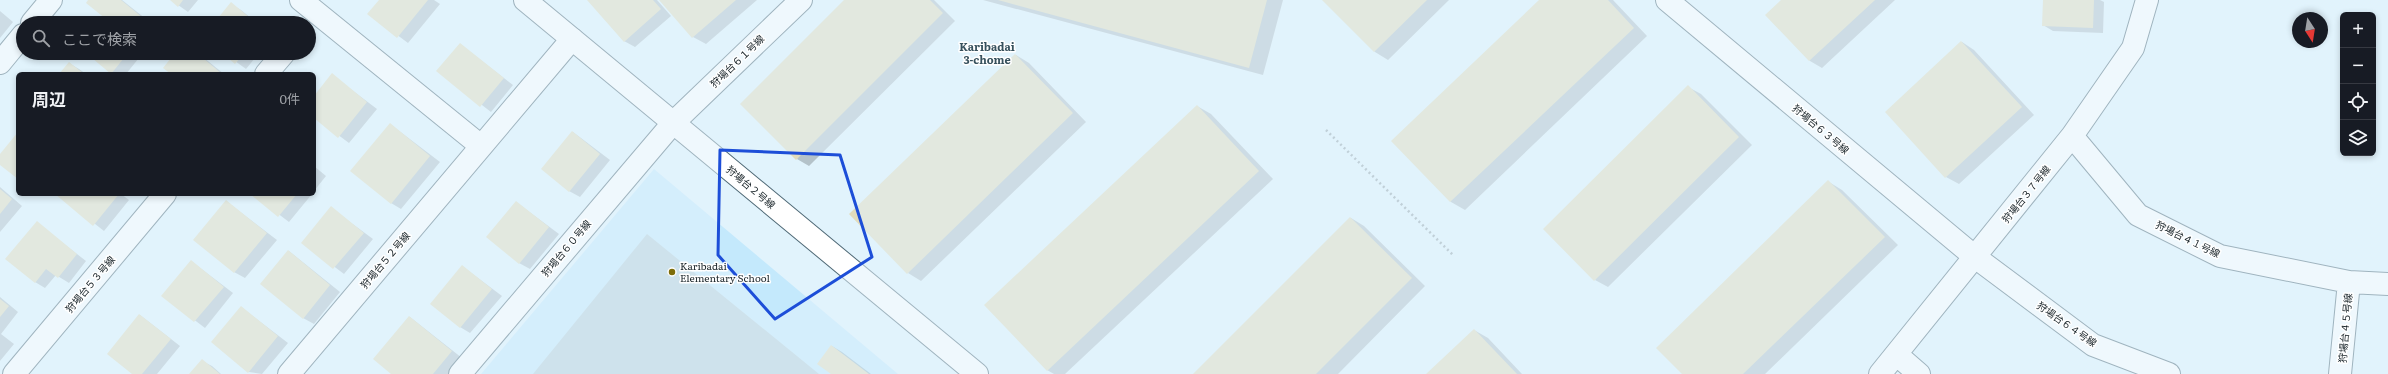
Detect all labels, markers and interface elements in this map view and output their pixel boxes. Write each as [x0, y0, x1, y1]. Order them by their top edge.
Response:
north arrow [2292, 12, 2328, 48]
map controls [2340, 12, 2376, 156]
button: + [2340, 12, 2376, 48]
search box [16, 16, 316, 60]
icon: search [30, 27, 52, 49]
text: ここで検索 [62, 27, 137, 50]
street label: 狩場台６１号線 [706, 31, 767, 90]
district label: Karibadai 3-chome [959, 38, 1015, 67]
button: − [2340, 48, 2376, 84]
button: locate [2340, 84, 2376, 120]
text: 周辺 [32, 86, 66, 111]
text: 0件 [279, 89, 300, 108]
street label: 狩場台６３号線 [1790, 100, 1853, 157]
button: layers [2340, 120, 2376, 156]
street label: 狩場台２号線 [724, 162, 779, 212]
street label: 狩場台３７号線 [1998, 162, 2053, 226]
street label: 狩場台６０号線 [537, 216, 594, 279]
street label: 狩場台４１号線 [2153, 216, 2223, 261]
street label: 狩場台５２号線 [356, 228, 413, 291]
street label: 狩場台５３号線 [61, 252, 118, 315]
place label: Karibadai Elementary School [680, 258, 770, 285]
marker: Karibadai Elementary School [667, 267, 677, 277]
street label: 狩場台４５号線 [2334, 292, 2355, 363]
street label: 狩場台６４号線 [2034, 297, 2100, 350]

